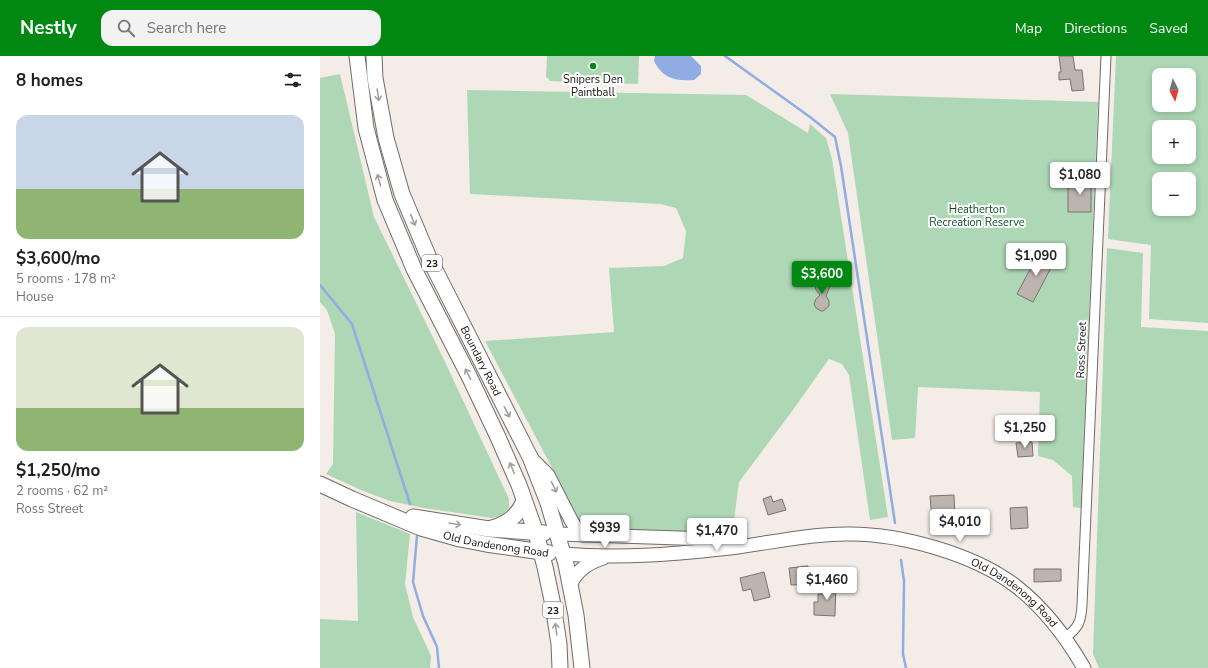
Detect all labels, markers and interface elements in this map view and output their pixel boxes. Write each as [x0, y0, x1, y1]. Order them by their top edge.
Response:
search box [101, 10, 381, 46]
text: Nestly [20, 15, 77, 41]
icon: search [115, 17, 137, 39]
text: Search here [147, 18, 226, 38]
text: Map [1015, 19, 1042, 38]
text: Directions [1064, 19, 1127, 38]
text: Saved [1149, 19, 1188, 38]
marker: Snipers Den Paintball [588, 61, 598, 71]
north arrow [1152, 68, 1196, 112]
map controls [1152, 68, 1196, 216]
text: 8 homes [16, 69, 83, 92]
icon: filters [282, 69, 304, 91]
place label: Snipers Den Paintball [563, 72, 623, 100]
one-way arrow [374, 88, 382, 101]
button: + [1152, 120, 1196, 164]
icon: home [124, 141, 196, 213]
pin: $1,080 [1047, 162, 1113, 196]
text: $1,080 [1059, 166, 1101, 184]
button: − [1152, 172, 1196, 216]
one-way arrow [375, 174, 383, 187]
park label: Heatherton Recreation Reserve [929, 202, 1025, 230]
one-way arrow [410, 213, 417, 225]
pin: $1,090 [1003, 243, 1069, 277]
text: $3,600/mo [16, 247, 100, 270]
text: $1,090 [1015, 247, 1057, 265]
road number: 23 [422, 255, 442, 271]
pin: $3,600 [789, 261, 855, 295]
text: $3,600 [801, 265, 843, 283]
text: 5 rooms · 178 m² [16, 270, 116, 288]
text: House [16, 288, 54, 306]
street label: Ross Street [1073, 321, 1090, 379]
street label: Boundary Road [457, 323, 505, 399]
icon: home [124, 353, 196, 425]
one-way arrow [464, 369, 471, 381]
one-way arrow [504, 406, 511, 418]
pin: $1,250 [992, 415, 1058, 449]
text: $1,250 [1004, 419, 1046, 437]
text: $1,250/mo [16, 459, 100, 482]
one-way arrow [507, 462, 515, 474]
one-way arrow [551, 481, 558, 493]
text: 2 rooms · 62 m² [16, 482, 108, 500]
text: Ross Street [16, 500, 83, 518]
pin: $4,010 [927, 509, 993, 543]
text: $4,010 [939, 513, 981, 531]
pin: $939 [581, 515, 629, 549]
pin: $1,470 [684, 518, 750, 552]
text: $939 [589, 519, 621, 537]
one-way arrow [448, 520, 461, 528]
text: $1,470 [696, 522, 738, 540]
street label: Old Dandenong Road [441, 528, 550, 561]
street label: Old Dandenong Road [968, 554, 1061, 630]
pin: $1,460 [794, 567, 860, 601]
text: $1,460 [806, 571, 848, 589]
road number: 23 [543, 602, 563, 618]
one-way arrow [552, 623, 560, 636]

